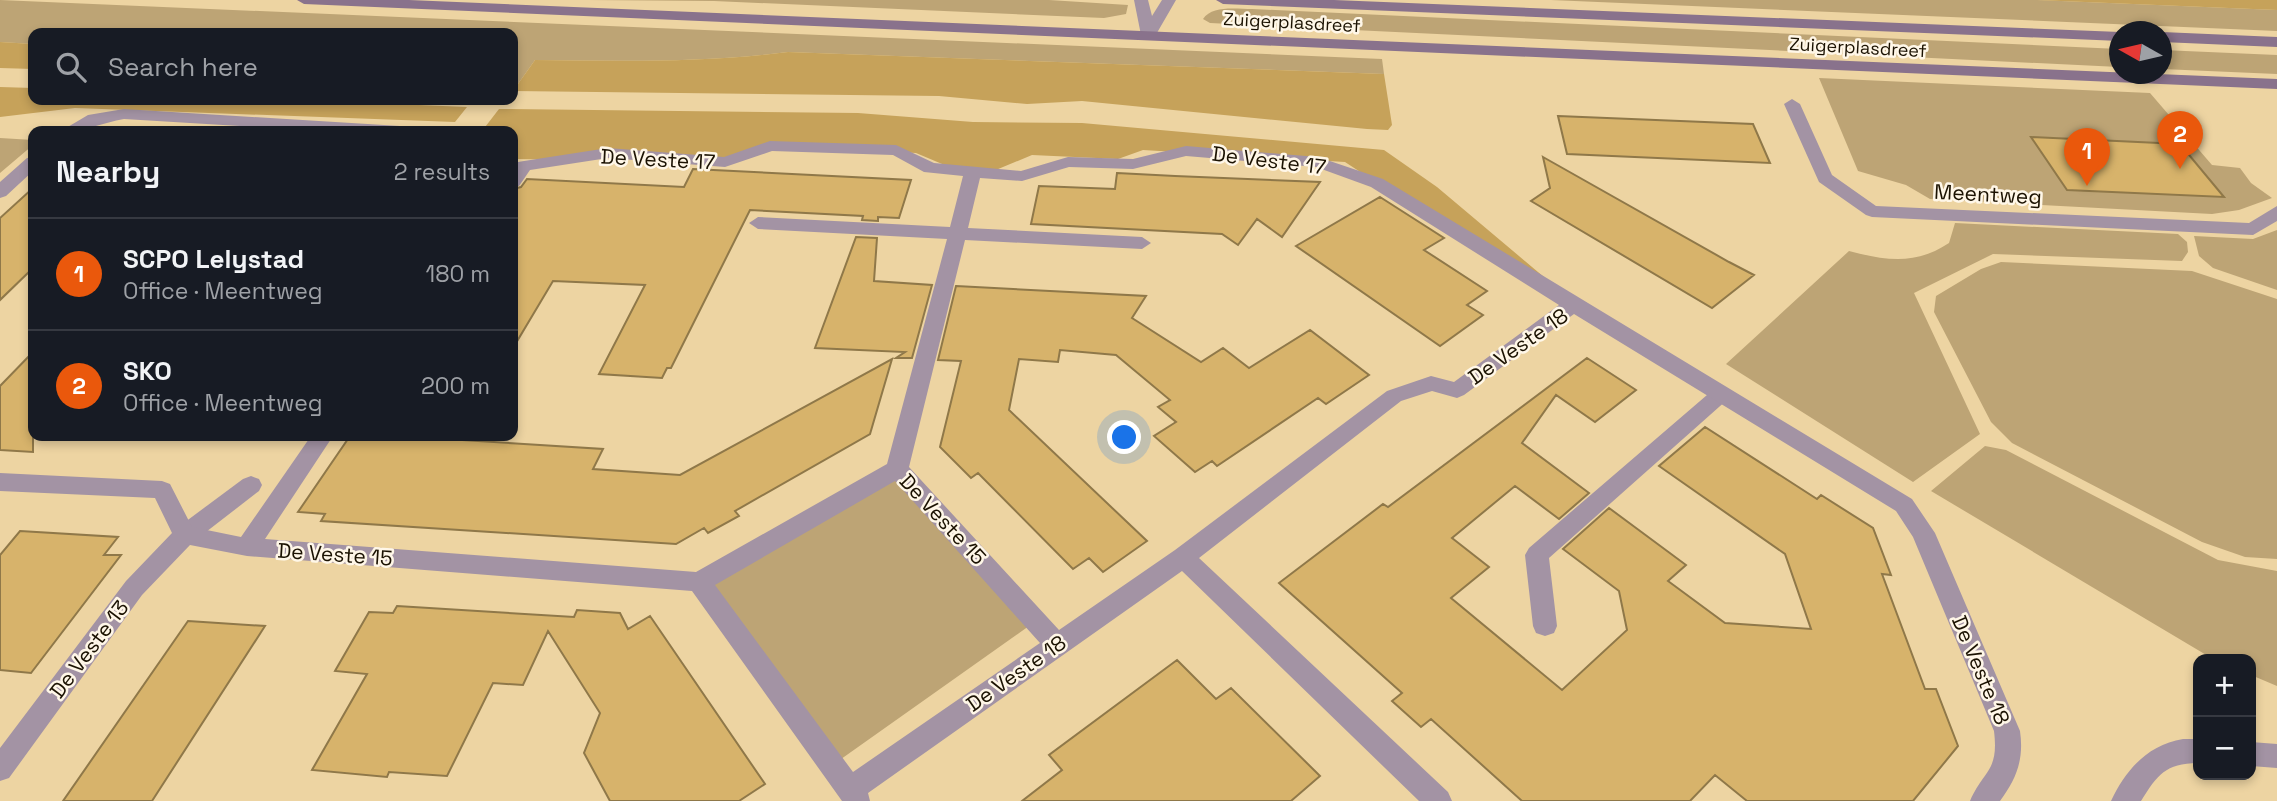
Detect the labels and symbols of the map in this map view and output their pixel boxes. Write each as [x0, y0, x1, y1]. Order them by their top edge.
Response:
street label: Zuigerplasdreef [1223, 7, 1361, 37]
north arrow [2109, 21, 2172, 84]
street label: Zuigerplasdreef [1789, 32, 1927, 62]
pin: 2 [2157, 111, 2203, 169]
pin: 1 [2064, 128, 2110, 186]
street label: De Veste 17 [1210, 140, 1328, 180]
street label: De Veste 17 [600, 143, 716, 175]
street label: Meentweg [1933, 178, 2043, 210]
street label: De Veste 18 [1463, 302, 1573, 390]
your location [1107, 420, 1141, 454]
street label: De Veste 15 [894, 468, 992, 570]
street label: De Veste 15 [276, 537, 394, 571]
street label: De Veste 13 [43, 595, 135, 703]
street label: De Veste 18 [1946, 611, 2016, 729]
street label: De Veste 18 [961, 629, 1071, 717]

